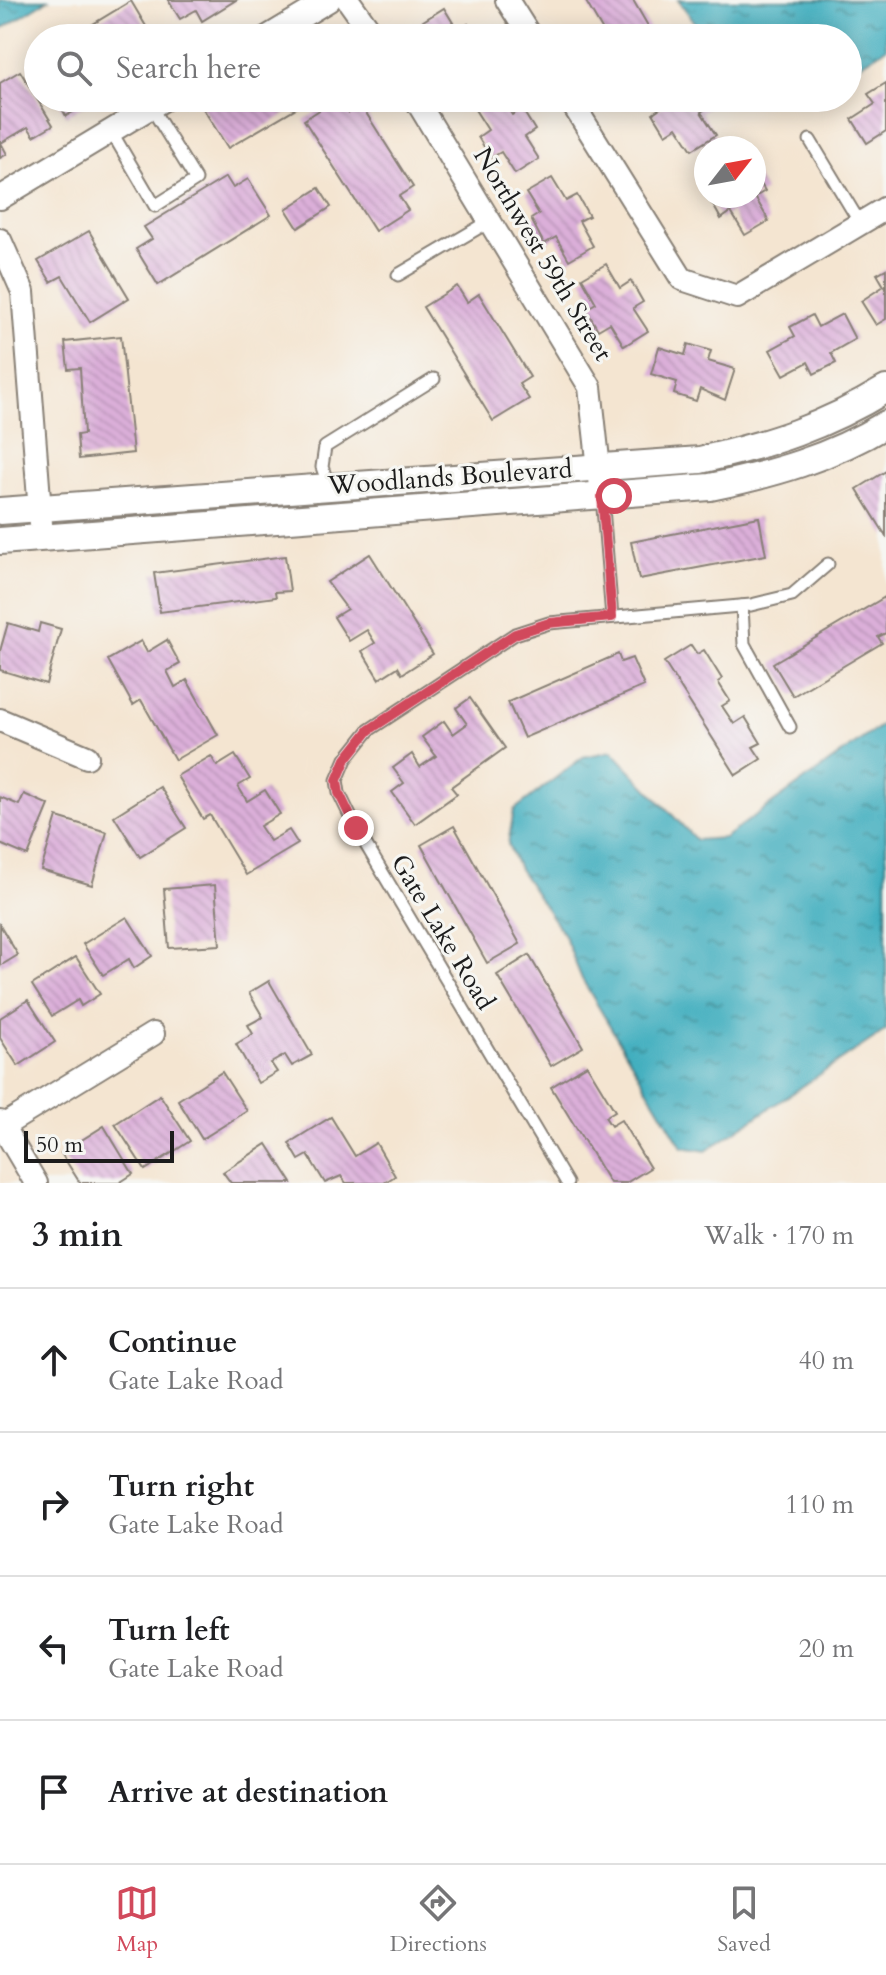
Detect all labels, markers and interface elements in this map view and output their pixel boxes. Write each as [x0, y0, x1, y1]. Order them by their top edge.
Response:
search box [24, 24, 862, 112]
icon: search [52, 46, 96, 90]
text: Search here [116, 48, 261, 89]
north arrow [694, 136, 766, 208]
street label: Northwest 59th Street [465, 141, 621, 367]
street label: Woodlands Boulevard [326, 451, 574, 503]
route start [596, 478, 632, 514]
route end [338, 810, 374, 846]
street label: Gate Lake Road [383, 848, 503, 1016]
scale bar [24, 1127, 174, 1163]
text: 50 m [36, 1130, 83, 1160]
text: 3 min [32, 1212, 123, 1258]
text: Walk · 170 m [704, 1218, 854, 1253]
text: Continue [108, 1322, 237, 1363]
icon: ahead [32, 1338, 76, 1382]
text: 40 m [798, 1343, 854, 1378]
text: Gate Lake Road [108, 1363, 284, 1398]
text: Turn right [108, 1466, 254, 1507]
icon: right [32, 1482, 76, 1526]
text: 110 m [785, 1487, 854, 1522]
text: Gate Lake Road [108, 1507, 284, 1542]
text: Turn left [108, 1610, 230, 1651]
icon: left [32, 1626, 76, 1670]
text: 20 m [798, 1631, 854, 1666]
text: Gate Lake Road [108, 1651, 284, 1686]
icon: arrive [32, 1770, 76, 1814]
text: Arrive at destination [108, 1772, 388, 1813]
tab: Map [115, 1881, 159, 1959]
tab: Directions [390, 1881, 487, 1959]
tab: Saved [717, 1881, 771, 1959]

